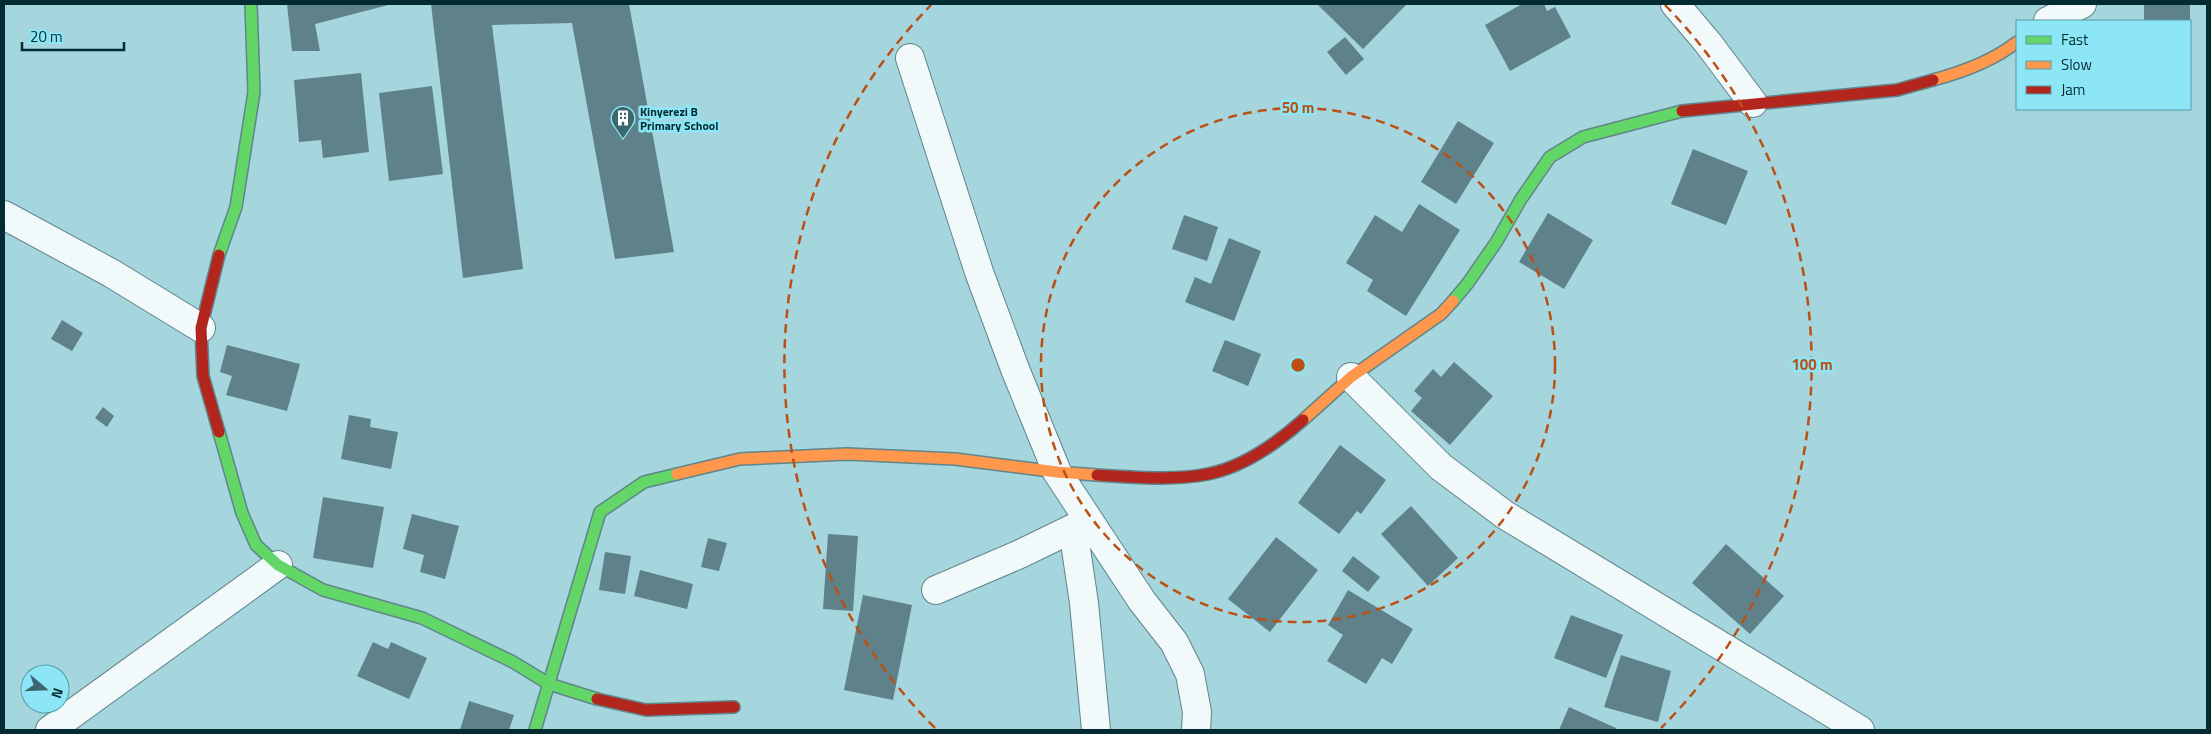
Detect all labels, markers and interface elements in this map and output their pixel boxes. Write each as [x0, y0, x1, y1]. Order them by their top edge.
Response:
scale bar [22, 20, 125, 52]
legend [2016, 20, 2191, 110]
text: 20 m [30, 25, 63, 48]
text: Fast [2061, 28, 2089, 51]
text: Slow [2061, 53, 2092, 76]
text: Jam [2061, 78, 2085, 101]
text: 50 m [1282, 96, 1314, 119]
place label: Kinyerezi B Primary School [640, 102, 718, 135]
building icon: Kinyerezi B Primary School [610, 105, 636, 139]
text: 100 m [1791, 353, 1833, 376]
centre of rings [1289, 356, 1307, 374]
north arrow [20, 664, 70, 714]
text: N [46, 685, 69, 701]

